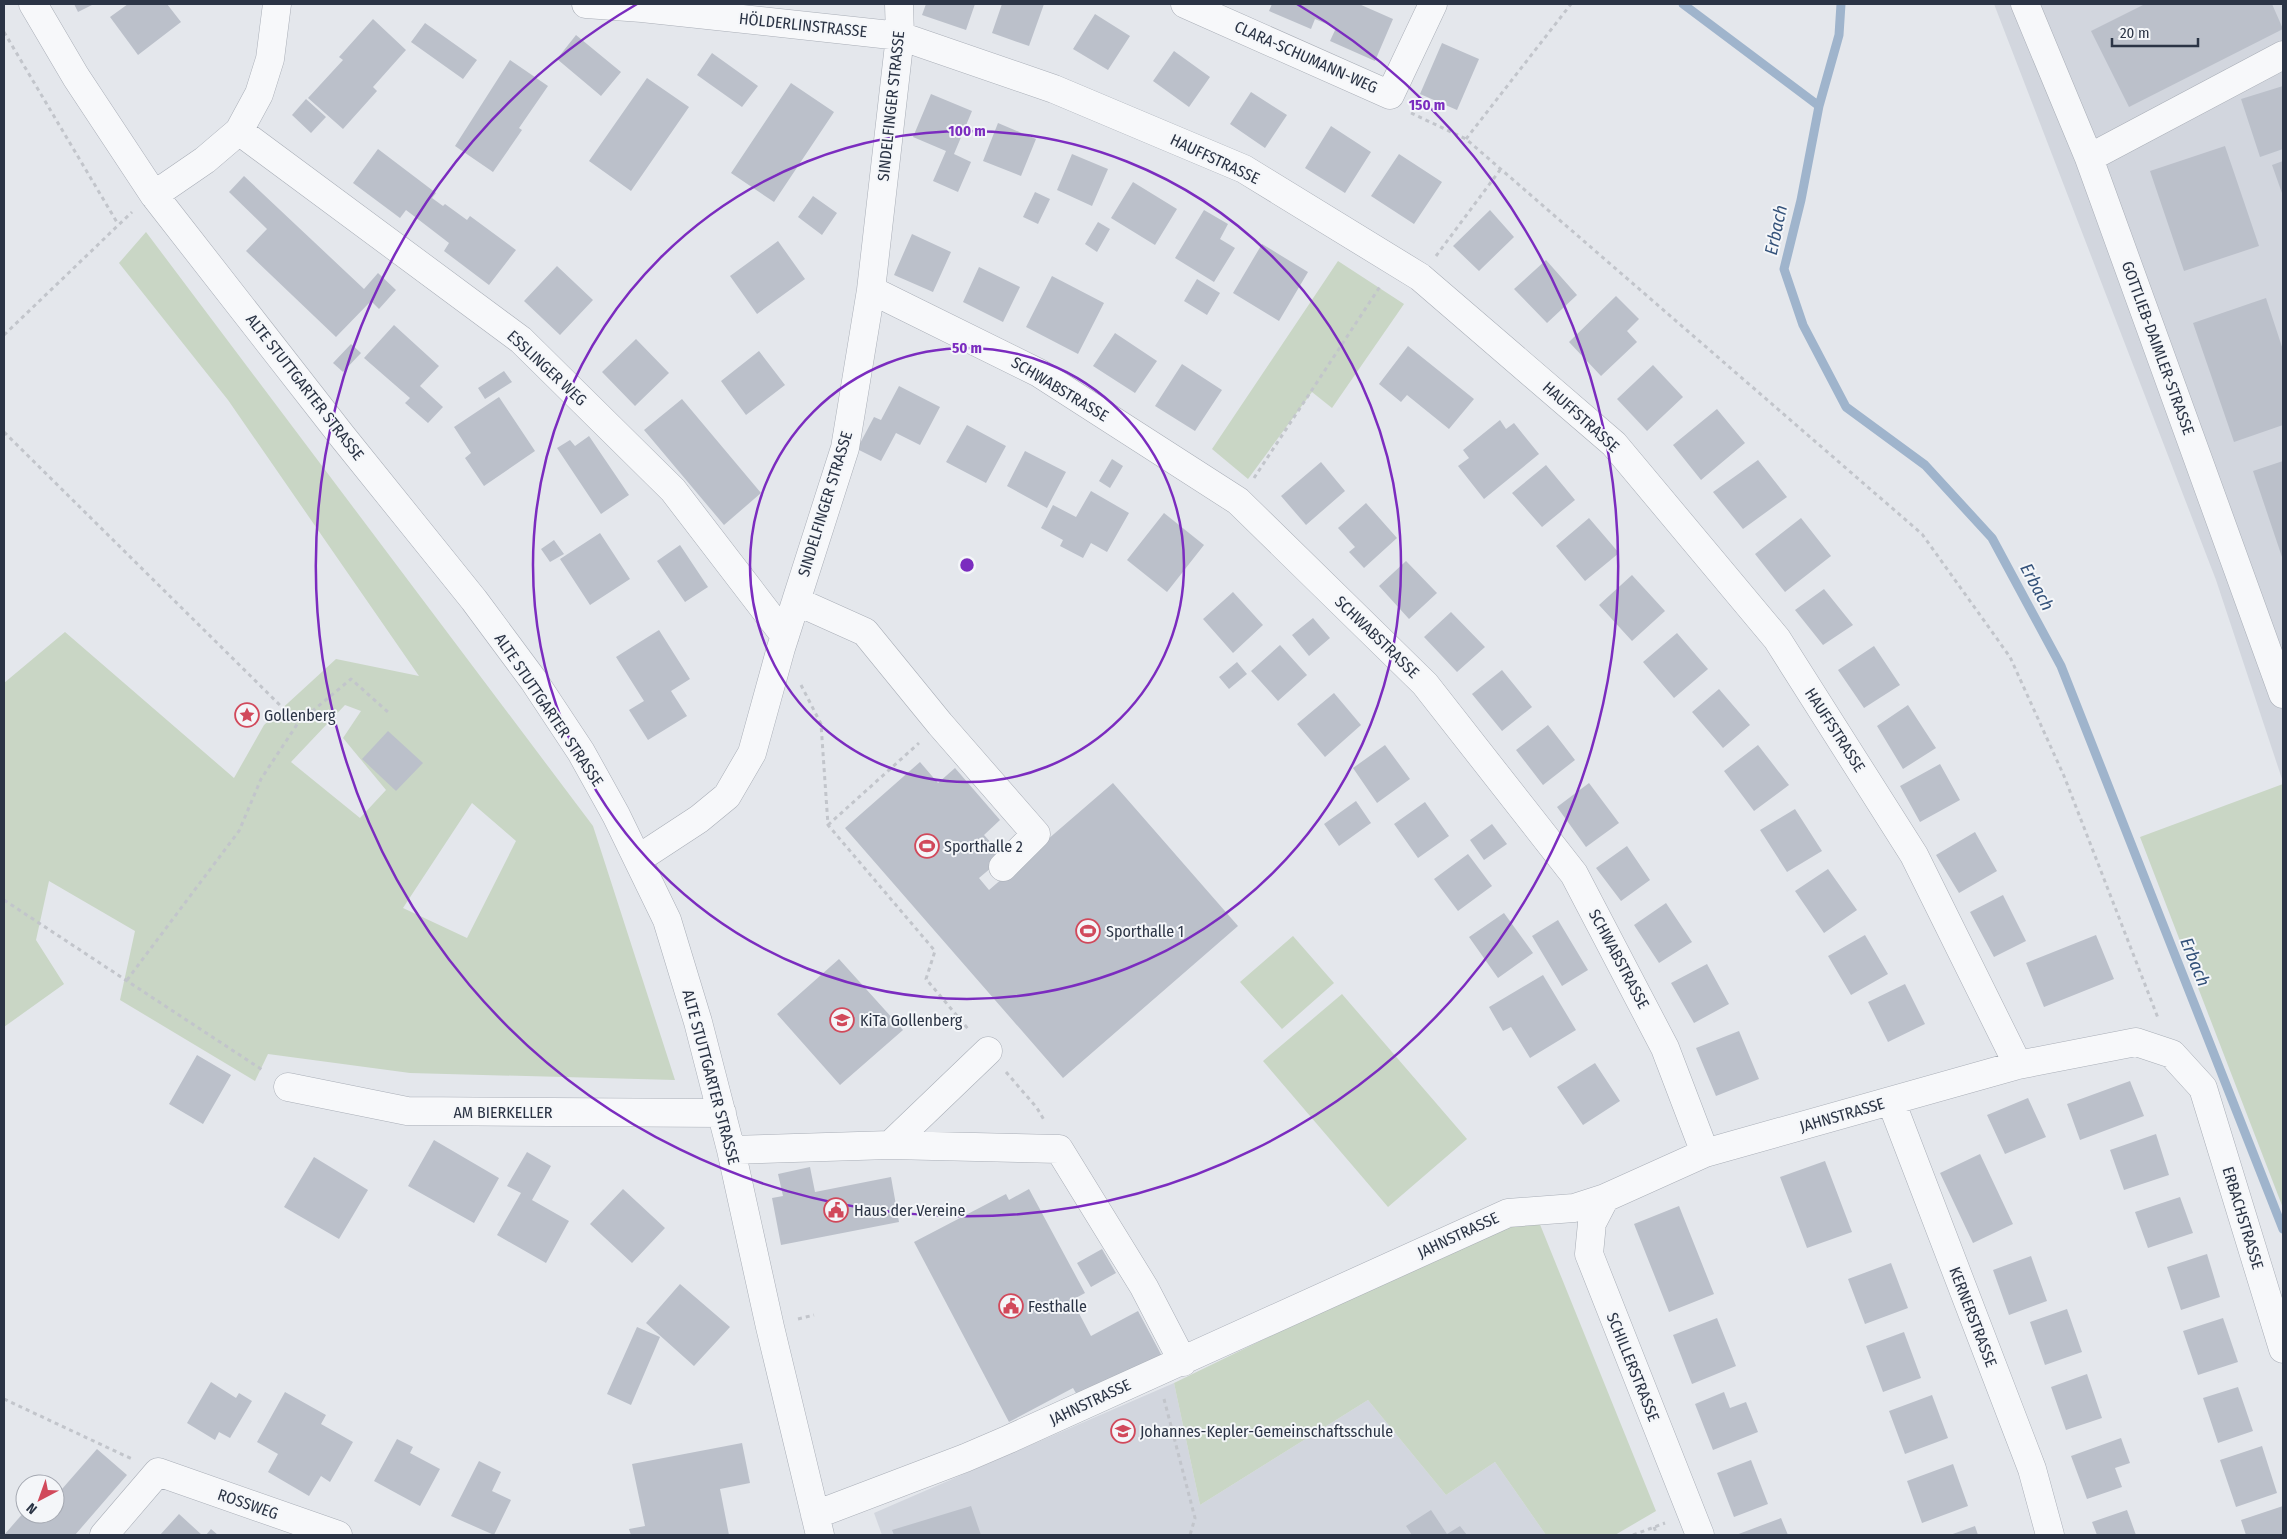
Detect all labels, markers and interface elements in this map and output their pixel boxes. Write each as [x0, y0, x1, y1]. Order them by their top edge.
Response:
street label: HÖLDERLINSTRASSE [738, 9, 868, 41]
scale bar [2112, 15, 2198, 47]
street label: CLARA-SCHUMANN-WEG [1232, 17, 1380, 97]
text: 20 m [2120, 24, 2150, 42]
street label: SINDELFINGER STRASSE [874, 30, 908, 182]
text: 150 m [1409, 96, 1445, 114]
text: 100 m [948, 122, 986, 140]
street label: HAUFFSTRASSE [1167, 130, 1263, 188]
water label: Erbach [1760, 203, 1792, 257]
street label: GOTTLIEB-DAIMLER-STRASSE [2118, 259, 2198, 437]
street label: ALTE STUTTGARTER STRASSE [242, 310, 368, 464]
street label: ESSLINGER WEG [503, 326, 591, 410]
text: 50 m [952, 339, 982, 357]
street label: SCHWABSTRASSE [1008, 353, 1112, 425]
street label: HAUFFSTRASSE [1539, 378, 1623, 456]
street label: SINDELFINGER STRASSE [794, 429, 856, 579]
centre of rings [958, 556, 976, 574]
water label: Erbach [2015, 560, 2059, 614]
street label: SCHWABSTRASSE [1331, 592, 1423, 682]
street label: ALTE STUTTGARTER STRASSE [491, 630, 607, 790]
street label: HAUFFSTRASSE [1801, 684, 1869, 776]
place icon: Gollenberg [234, 702, 260, 728]
place label: Gollenberg [264, 706, 336, 725]
sports icon: Sporthalle 2 [914, 833, 940, 859]
place label: Sporthalle 2 [944, 837, 1023, 856]
street label: SCHWABSTRASSE [1585, 906, 1653, 1012]
sports icon: Sporthalle 1 [1075, 918, 1101, 944]
place label: Sporthalle 1 [1106, 922, 1184, 941]
water label: Erbach [2175, 934, 2215, 990]
street label: ALTE STUTTGARTER STRASSE [679, 988, 743, 1166]
school or university icon: KiTa Gollenberg [829, 1007, 855, 1033]
place label: KiTa Gollenberg [860, 1011, 963, 1030]
street label: JAHNSTRASSE [1797, 1094, 1887, 1136]
street label: AM BIERKELLER [453, 1103, 553, 1122]
street label: ERBACHSTRASSE [2218, 1164, 2268, 1272]
public building icon: Haus der Vereine [823, 1197, 849, 1223]
place label: Haus der Vereine [854, 1201, 965, 1220]
street label: JAHNSTRASSE [1414, 1208, 1502, 1262]
street label: KERNERSTRASSE [1945, 1264, 2001, 1370]
public building icon: Festhalle [998, 1293, 1024, 1319]
place label: Festhalle [1028, 1297, 1087, 1316]
street label: SCHILLERSTRASSE [1603, 1310, 1663, 1424]
street label: JAHNSTRASSE [1046, 1375, 1134, 1429]
school or university icon: Johannes-Kepler-Gemeinschaftsschule [1110, 1418, 1136, 1444]
place label: Johannes-Kepler-Gemeinschaftsschule [1140, 1422, 1393, 1441]
north arrow [15, 1474, 65, 1524]
street label: ROSSWEG [215, 1485, 281, 1523]
text: N [23, 1499, 41, 1518]

